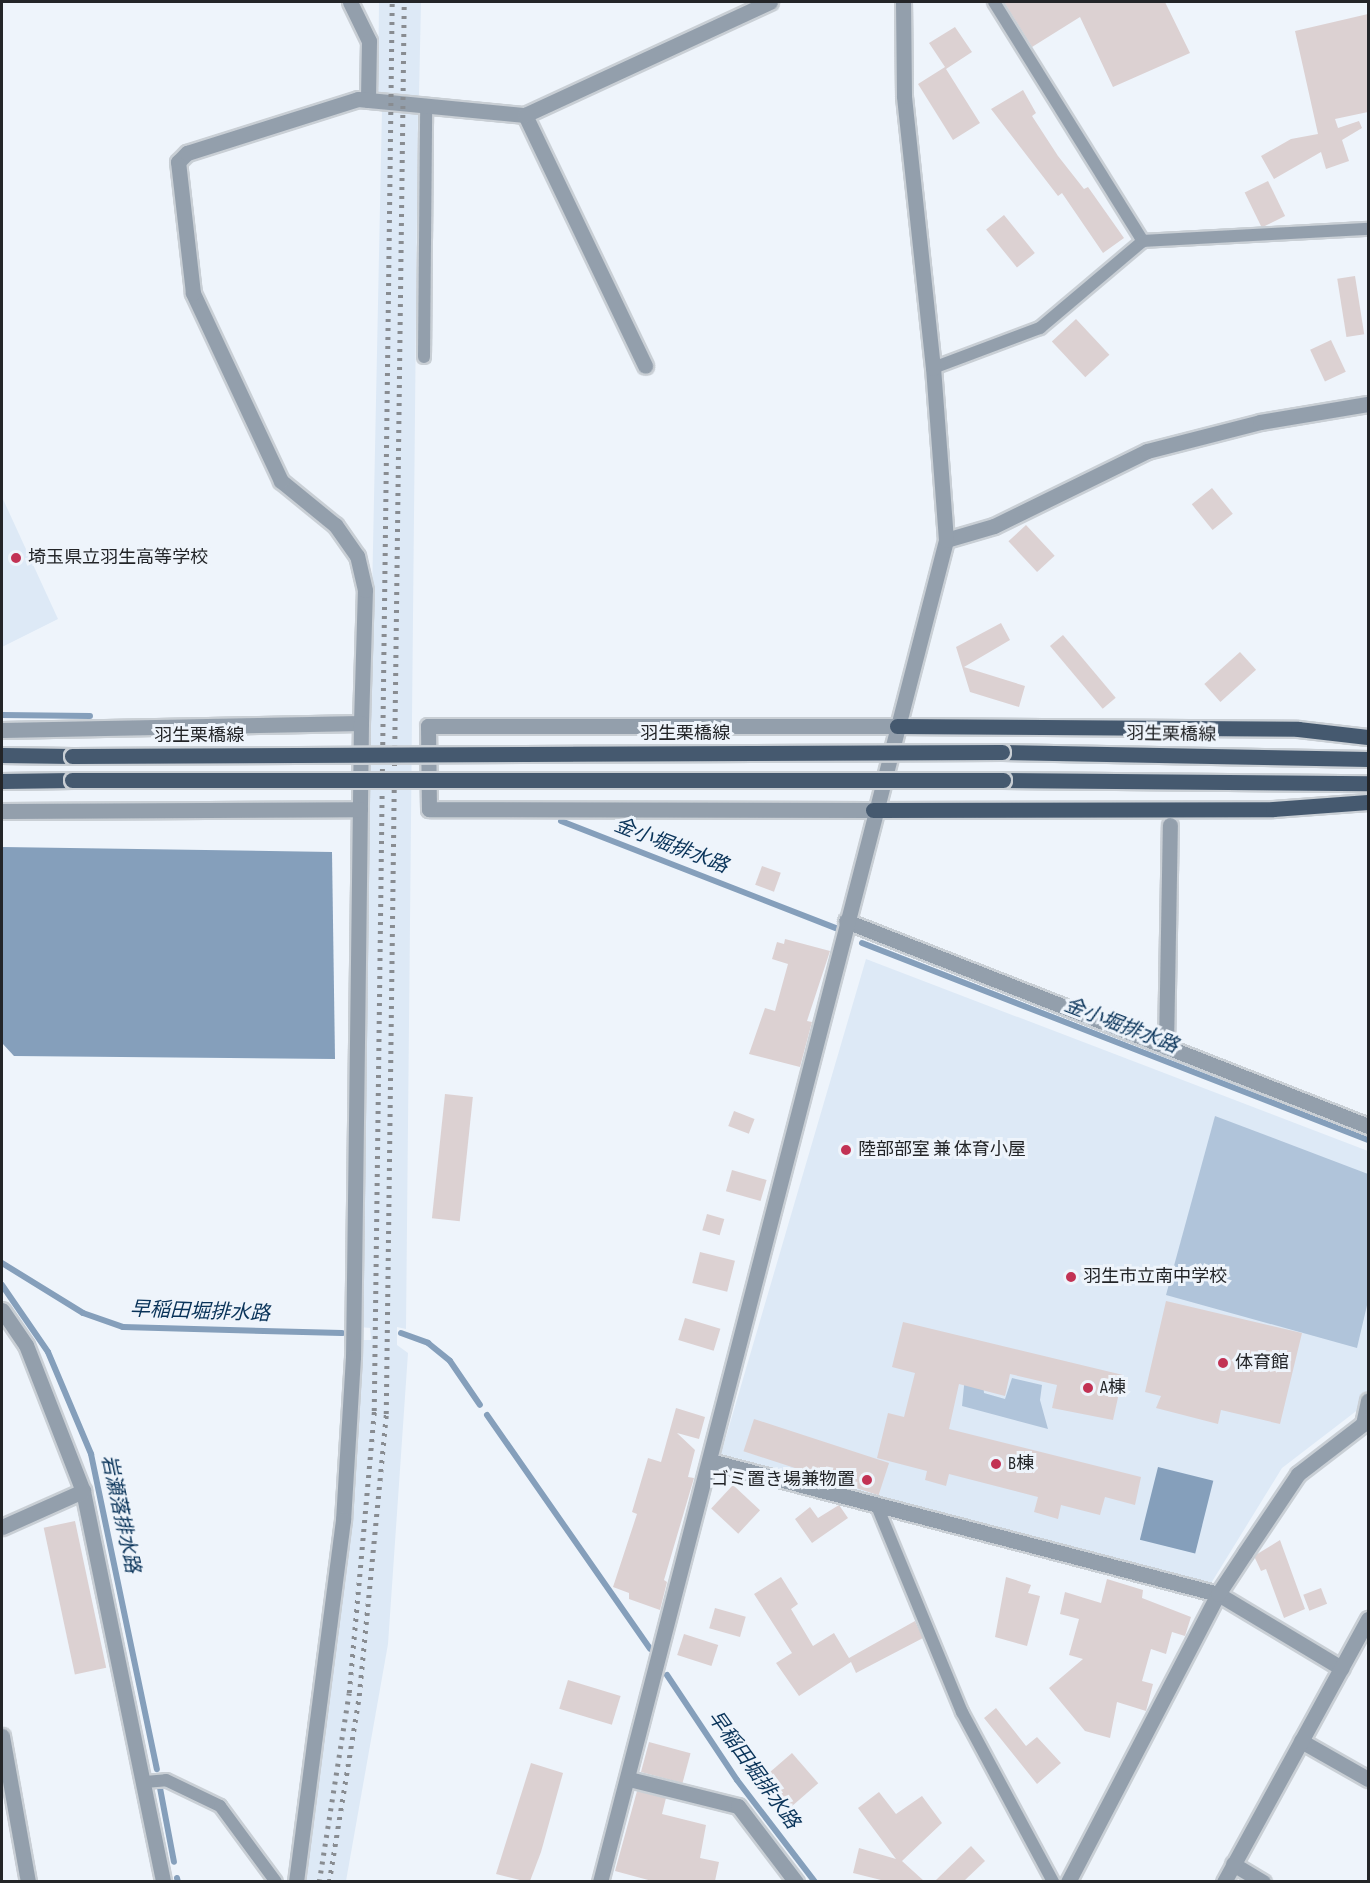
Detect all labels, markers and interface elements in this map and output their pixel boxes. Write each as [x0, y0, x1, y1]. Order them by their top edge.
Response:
place label: 埼玉県立羽生高等学校 [28, 547, 208, 569]
marker: 埼玉県立羽生高等学校 [9, 551, 23, 565]
street label: 羽生栗橋線 [640, 723, 730, 745]
street label: 羽生栗橋線 [1126, 723, 1216, 747]
street label: 羽生栗橋線 [154, 725, 244, 747]
water label: 金小堀排水路 [611, 813, 731, 879]
water label: 金小堀排水路 [1061, 993, 1181, 1059]
place label: 陸部部室 兼 体育小屋 [858, 1139, 1026, 1161]
marker: 陸部部室 兼 体育小屋 [839, 1143, 853, 1157]
place label: 羽生市立南中学校 [1083, 1266, 1227, 1288]
marker: 羽生市立南中学校 [1064, 1270, 1078, 1284]
water label: 早稲田堀排水路 [130, 1298, 270, 1326]
place label: 体育館 [1235, 1352, 1289, 1374]
marker: 体育館 [1216, 1356, 1230, 1370]
place label: A棟 [1100, 1377, 1126, 1399]
marker: A棟 [1081, 1381, 1095, 1395]
water label: 岩瀬落排水路 [96, 1453, 144, 1575]
place label: B棟 [1008, 1453, 1034, 1475]
marker: B棟 [989, 1457, 1003, 1471]
place label: ゴミ置き場兼物置 [711, 1469, 855, 1491]
marker: ゴミ置き場兼物置 [860, 1473, 874, 1487]
water label: 早稲田堀排水路 [702, 1706, 804, 1834]

